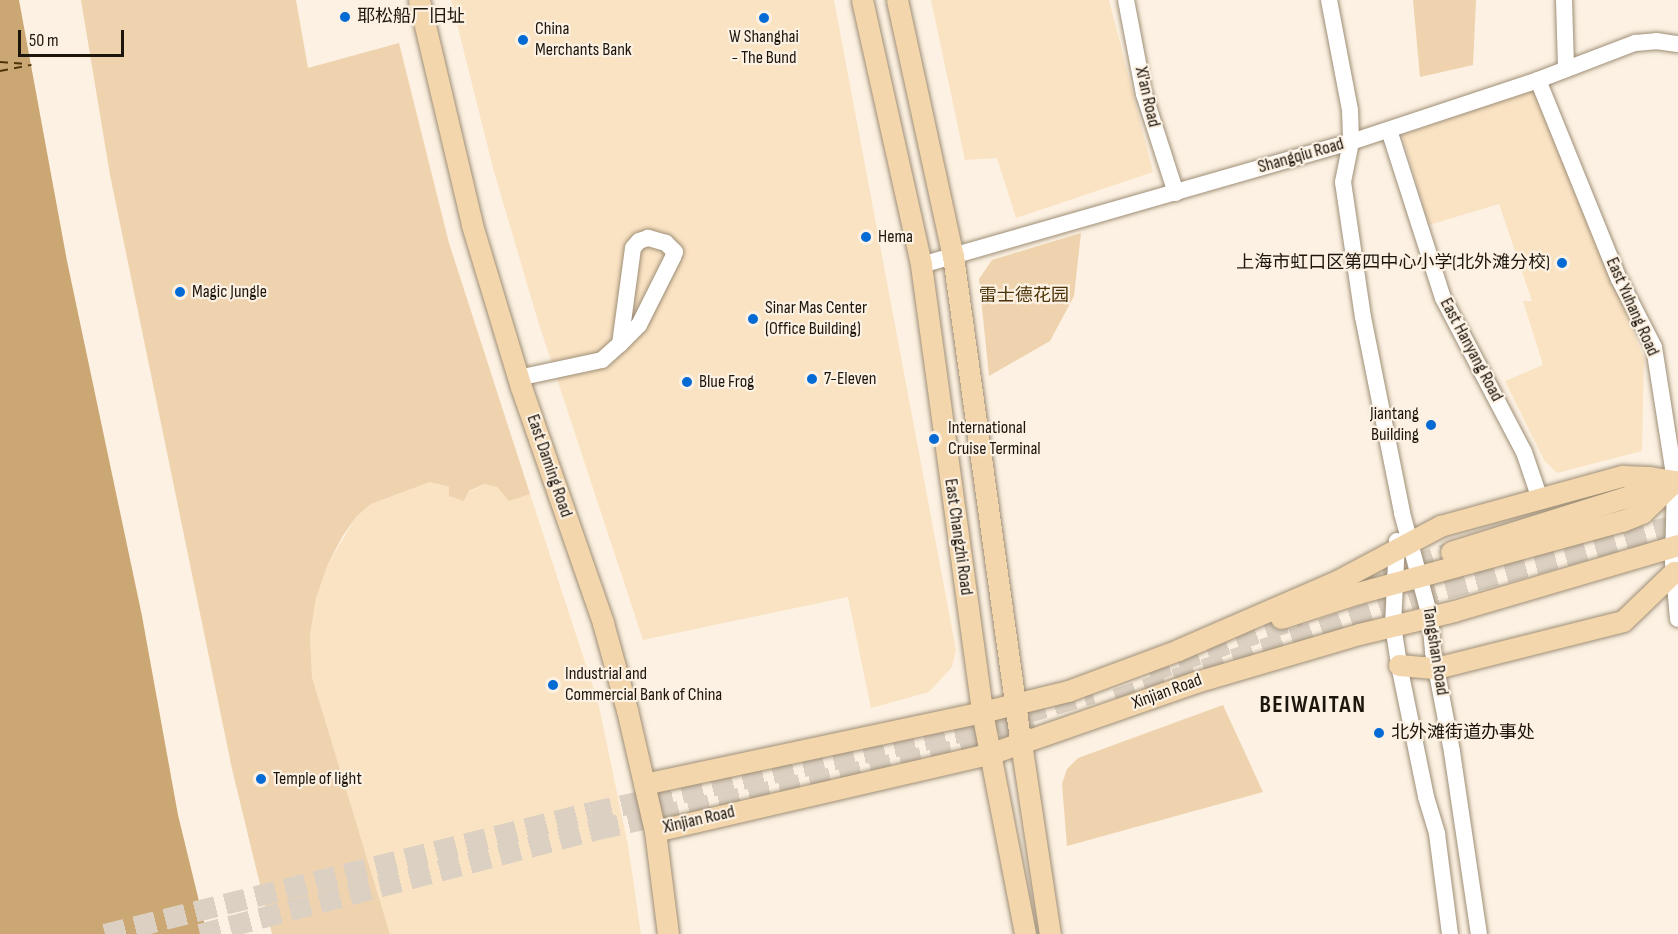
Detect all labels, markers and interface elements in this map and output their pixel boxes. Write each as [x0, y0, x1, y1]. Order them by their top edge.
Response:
place label: 耶松船厂旧址 [357, 6, 465, 28]
marker: 耶松船厂旧址 [338, 10, 352, 24]
marker: W Shanghai - The Bund [757, 11, 771, 25]
scale bar [21, 18, 128, 56]
place label: China Merchants Bank [535, 19, 632, 62]
place label: W Shanghai - The Bund [729, 27, 799, 70]
text: 50 m [29, 30, 59, 51]
marker: China Merchants Bank [516, 33, 530, 47]
street label: Xi'an Road [1130, 65, 1164, 129]
street label: Shangqiu Road [1256, 133, 1346, 179]
place label: Hema [878, 226, 913, 248]
marker: Hema [859, 230, 873, 244]
place label: 上海市虹口区第四中心小学(北外滩分校) [1236, 252, 1550, 274]
street label: East Yuhang Road [1601, 254, 1663, 360]
marker: 上海市虹口区第四中心小学(北外滩分校) [1555, 256, 1569, 270]
place label: Magic Jungle [192, 281, 267, 303]
marker: Magic Jungle [173, 285, 187, 299]
park label: 雷士德花园 [979, 285, 1069, 307]
street label: East Hanyang Road [1435, 295, 1507, 405]
place label: Sinar Mas Center (Office Building) [765, 298, 867, 340]
marker: Sinar Mas Center (Office Building) [746, 312, 760, 326]
place label: 7-Eleven [824, 368, 877, 390]
place label: Blue Frog [699, 371, 754, 393]
marker: 7-Eleven [805, 372, 819, 386]
marker: Blue Frog [680, 375, 694, 389]
place label: Jiantang Building [1370, 404, 1419, 446]
street label: East Daming Road [521, 412, 577, 520]
place label: International Cruise Terminal [948, 418, 1041, 460]
marker: Jiantang Building [1424, 418, 1438, 432]
marker: International Cruise Terminal [925, 430, 943, 448]
street label: East Changzhi Road [939, 477, 977, 597]
street label: Tangshan Road [1417, 605, 1453, 697]
place label: Industrial and Commercial Bank of China [565, 664, 722, 706]
street label: Xinjian Road [1129, 669, 1205, 715]
marker: Industrial and Commercial Bank of China [546, 678, 560, 692]
district label: BEIWAITAN [1259, 691, 1367, 719]
place label: 北外滩街道办事处 [1391, 722, 1535, 744]
marker: 北外滩街道办事处 [1372, 726, 1386, 740]
place label: Temple of light [273, 768, 362, 790]
marker: Temple of light [254, 772, 268, 786]
street label: Xinjian Road [661, 801, 737, 839]

